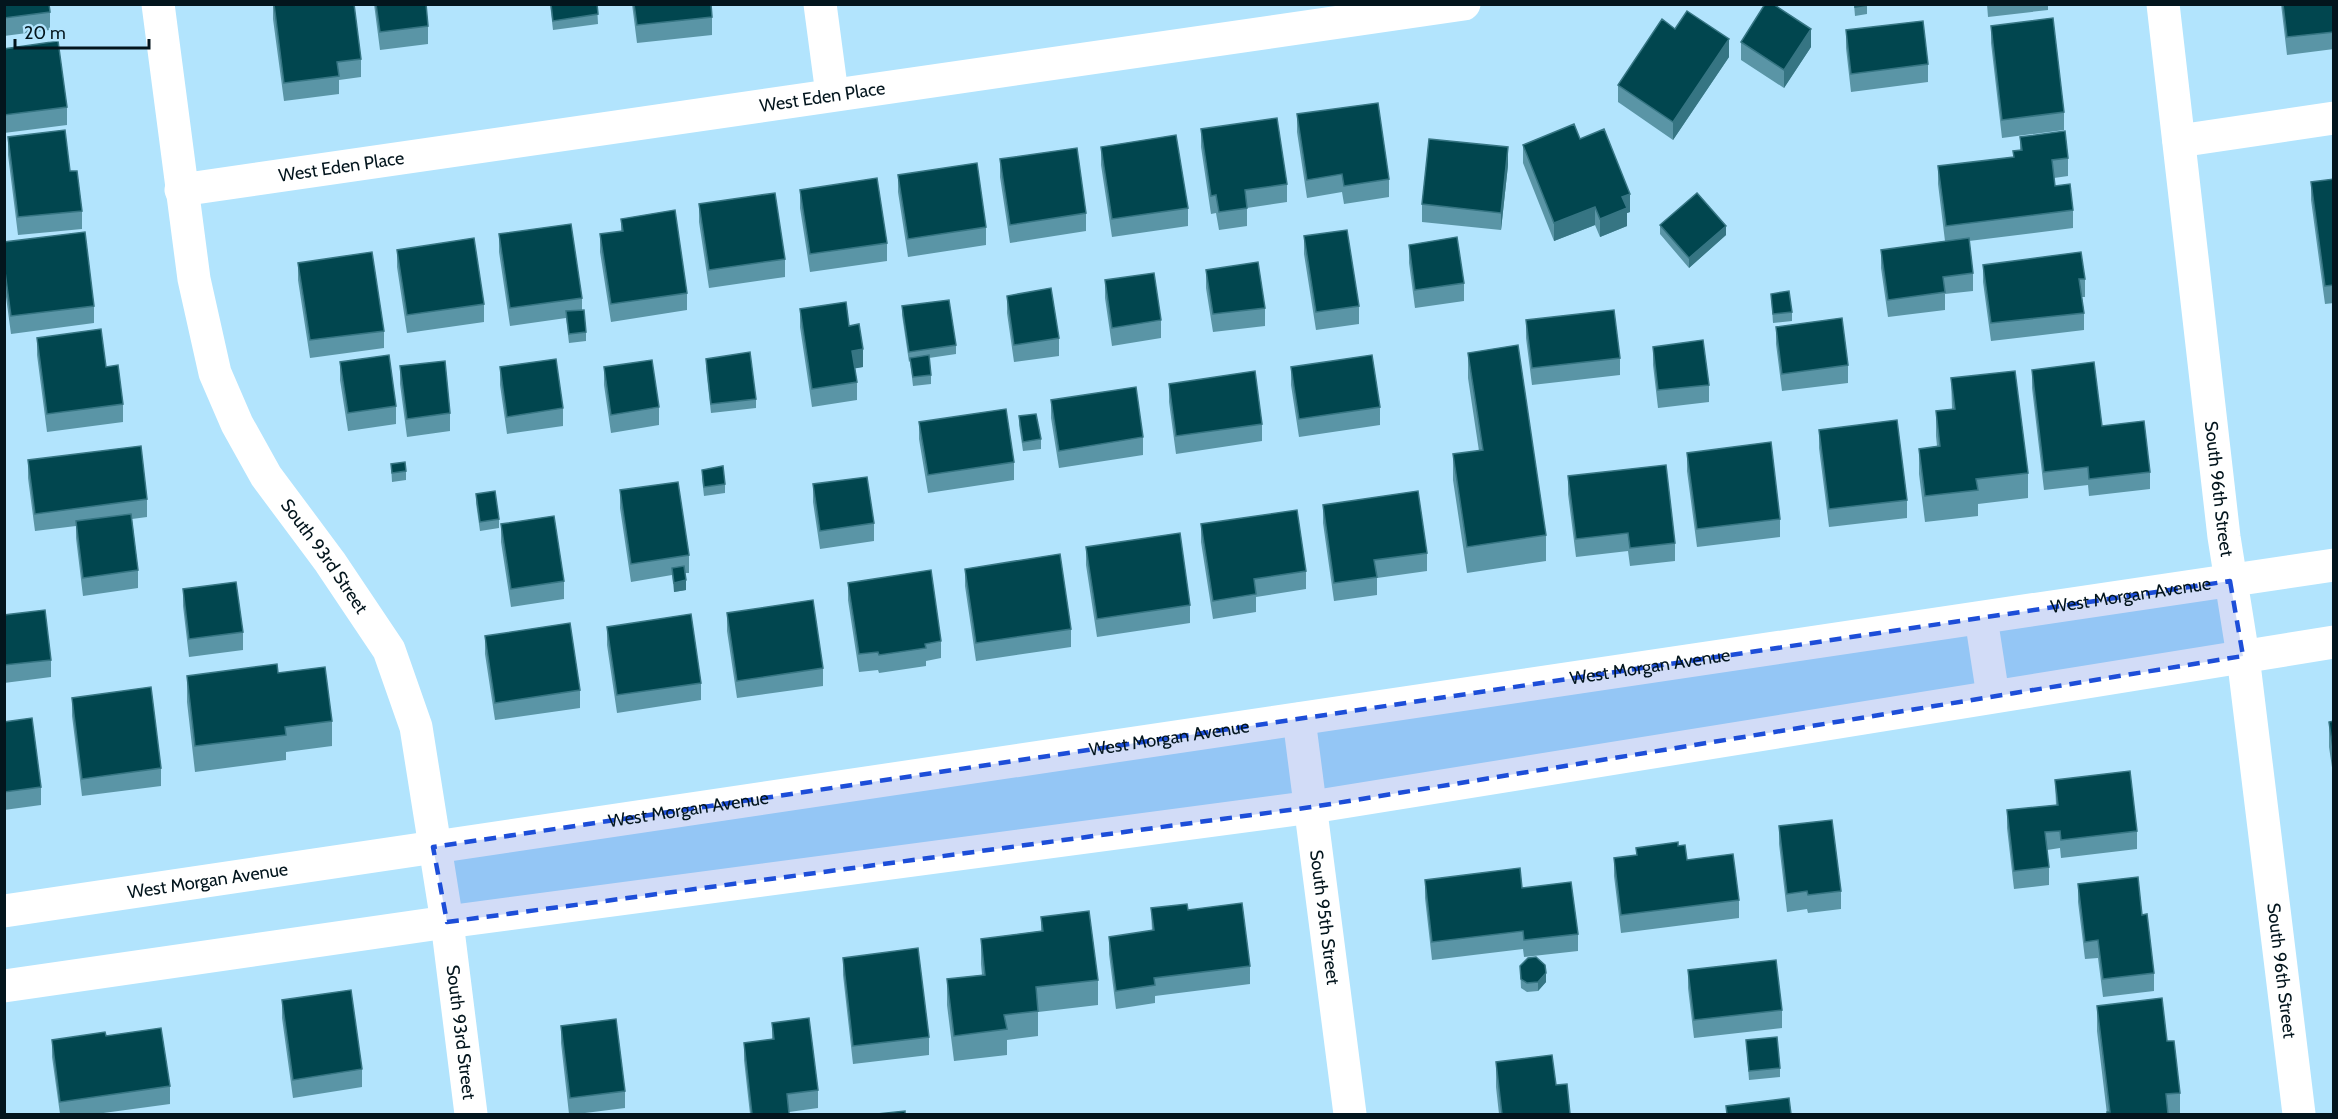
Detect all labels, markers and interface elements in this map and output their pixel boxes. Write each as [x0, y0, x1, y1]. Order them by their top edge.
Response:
scale bar [15, 12, 148, 50]
text: 20 m [24, 22, 66, 44]
street label: West Eden Place [758, 77, 886, 117]
street label: West Eden Place [277, 147, 406, 187]
street label: South 96th Street [2200, 420, 2238, 558]
street label: South 93rd Street [276, 495, 372, 618]
street label: West Morgan Avenue [2049, 572, 2212, 618]
street label: West Morgan Avenue [1568, 644, 1732, 689]
street label: West Morgan Avenue [1088, 715, 1251, 761]
street label: West Morgan Avenue [607, 787, 770, 832]
street label: South 95th Street [1305, 849, 1344, 986]
street label: West Morgan Avenue [126, 858, 289, 904]
street label: South 96th Street [2262, 902, 2301, 1040]
street label: South 93rd Street [441, 964, 480, 1101]

